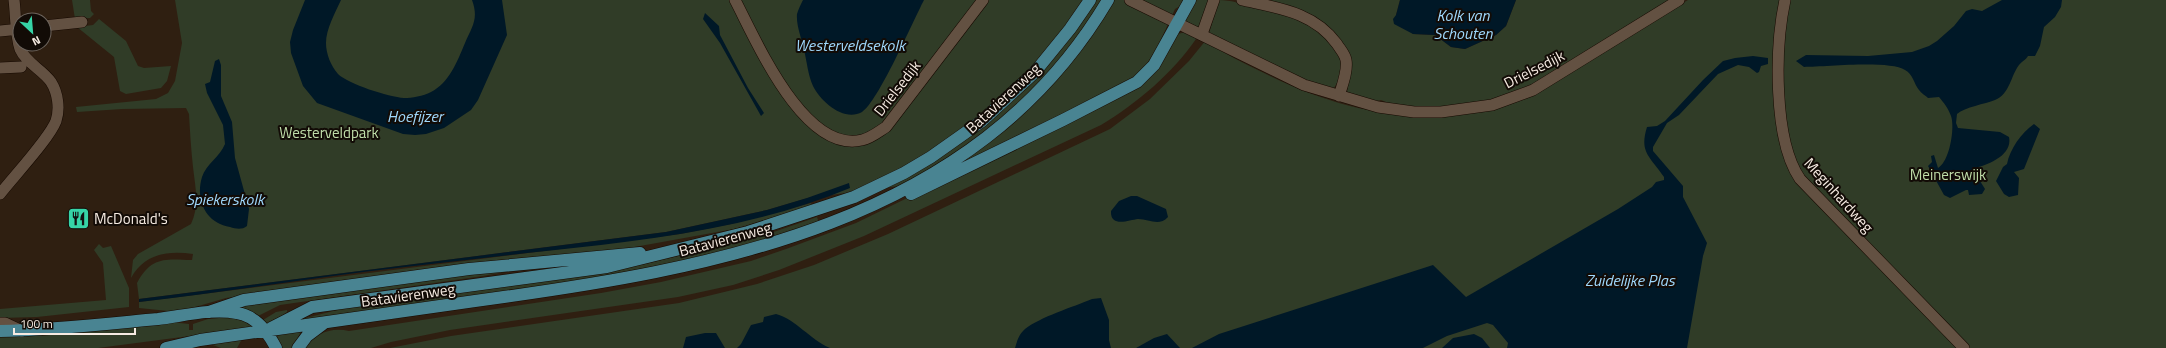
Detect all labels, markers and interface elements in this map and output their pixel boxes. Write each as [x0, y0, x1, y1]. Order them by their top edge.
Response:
water label: Kolk van Schouten [1434, 3, 1493, 45]
north arrow [12, 12, 52, 52]
text: N [29, 32, 43, 50]
water label: Westerveldsekolk [795, 33, 907, 57]
street label: Drielsedijk [1500, 44, 1568, 94]
street label: Drielsedijk [868, 55, 926, 121]
street label: Batavierenweg [960, 57, 1046, 139]
water label: Hoefijzer [387, 104, 445, 128]
park label: Westerveldpark [279, 121, 379, 144]
street label: Meginhardweg [1799, 152, 1879, 238]
park label: Meinerswijk [1910, 163, 1986, 186]
water label: Spiekerskolk [186, 187, 266, 211]
restaurant icon: McDonald's [66, 205, 92, 231]
place label: McDonald's [94, 207, 168, 230]
street label: Batavierenweg [676, 216, 774, 262]
water label: Zuidelijke Plas [1585, 268, 1676, 292]
street label: Batavierenweg [359, 277, 457, 313]
scale bar [14, 310, 135, 336]
text: 100 m [20, 314, 53, 333]

